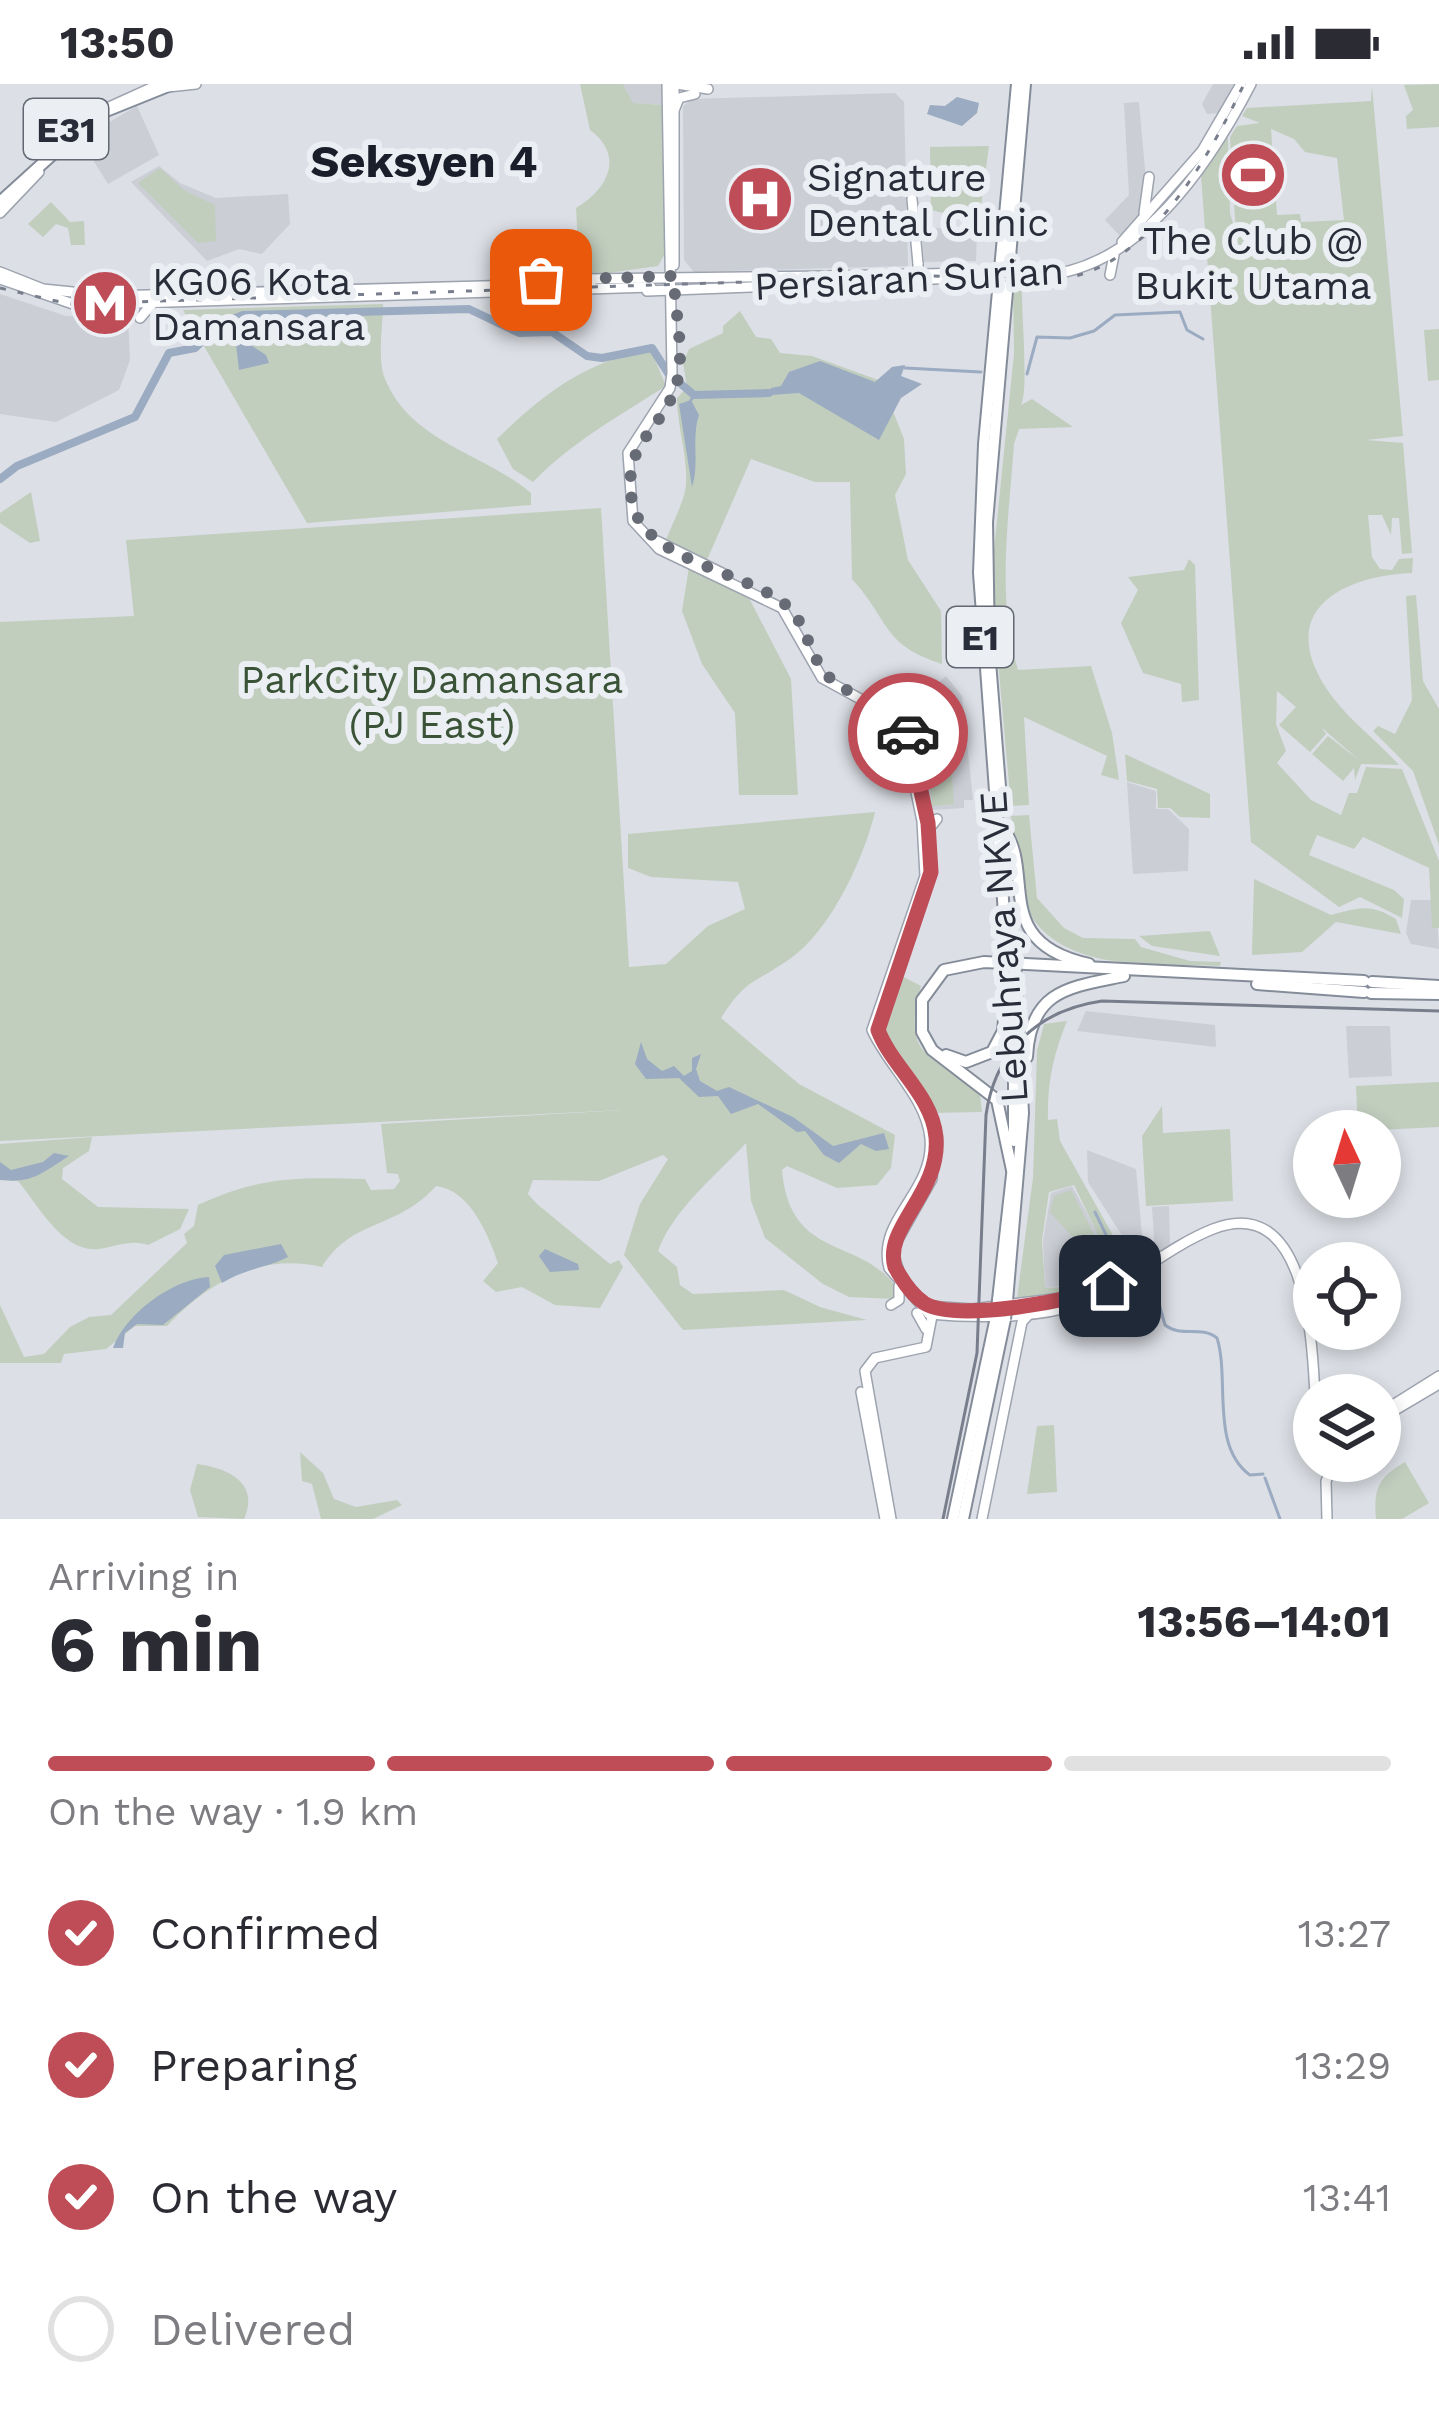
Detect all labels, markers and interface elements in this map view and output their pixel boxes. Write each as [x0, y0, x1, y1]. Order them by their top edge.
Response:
text: 13:50 [60, 16, 175, 69]
road number: E31 [24, 99, 108, 159]
district label: Seksyen 4 [310, 135, 538, 188]
sports icon: The Club @ Bukit Utama [1218, 140, 1288, 210]
place label: Signature Dental Clinic [807, 155, 1049, 245]
hospital icon: Signature Dental Clinic [725, 164, 795, 234]
place label: The Club @ Bukit Utama [1135, 218, 1371, 308]
pin [490, 229, 592, 331]
icon: bag [508, 247, 574, 313]
street label: Persiaran Surian [753, 248, 1065, 309]
place label: KG06 Kota Damansara [152, 259, 366, 349]
metro station icon: KG06 Kota Damansara [70, 268, 140, 338]
road number: E1 [947, 607, 1013, 667]
park label: ParkCity Damansara (PJ East) [241, 657, 623, 747]
courier [848, 673, 968, 793]
icon: car [875, 700, 941, 766]
street label: Lebuhraya NKVE [970, 789, 1037, 1104]
north arrow [1293, 1110, 1401, 1218]
map controls [1293, 1110, 1401, 1482]
pin [1059, 1235, 1161, 1337]
button: locate [1293, 1242, 1401, 1350]
icon: home [1077, 1253, 1143, 1319]
button: layers [1293, 1374, 1401, 1482]
text: Arriving in [48, 1554, 239, 1599]
text: 13:56–14:01 [1138, 1595, 1391, 1648]
text: 6 min [48, 1598, 263, 1690]
text: On the way · 1.9 km [48, 1789, 418, 1834]
icon: check [48, 1900, 114, 1966]
text: Confirmed [150, 1907, 381, 1960]
text: 13:27 [1298, 1911, 1391, 1956]
icon: check [48, 2032, 114, 2098]
text: Preparing [150, 2039, 357, 2092]
text: 13:29 [1295, 2043, 1391, 2088]
icon: check [48, 2164, 114, 2230]
text: On the way [150, 2171, 397, 2224]
text: 13:41 [1303, 2175, 1391, 2220]
text: Delivered [150, 2303, 355, 2356]

